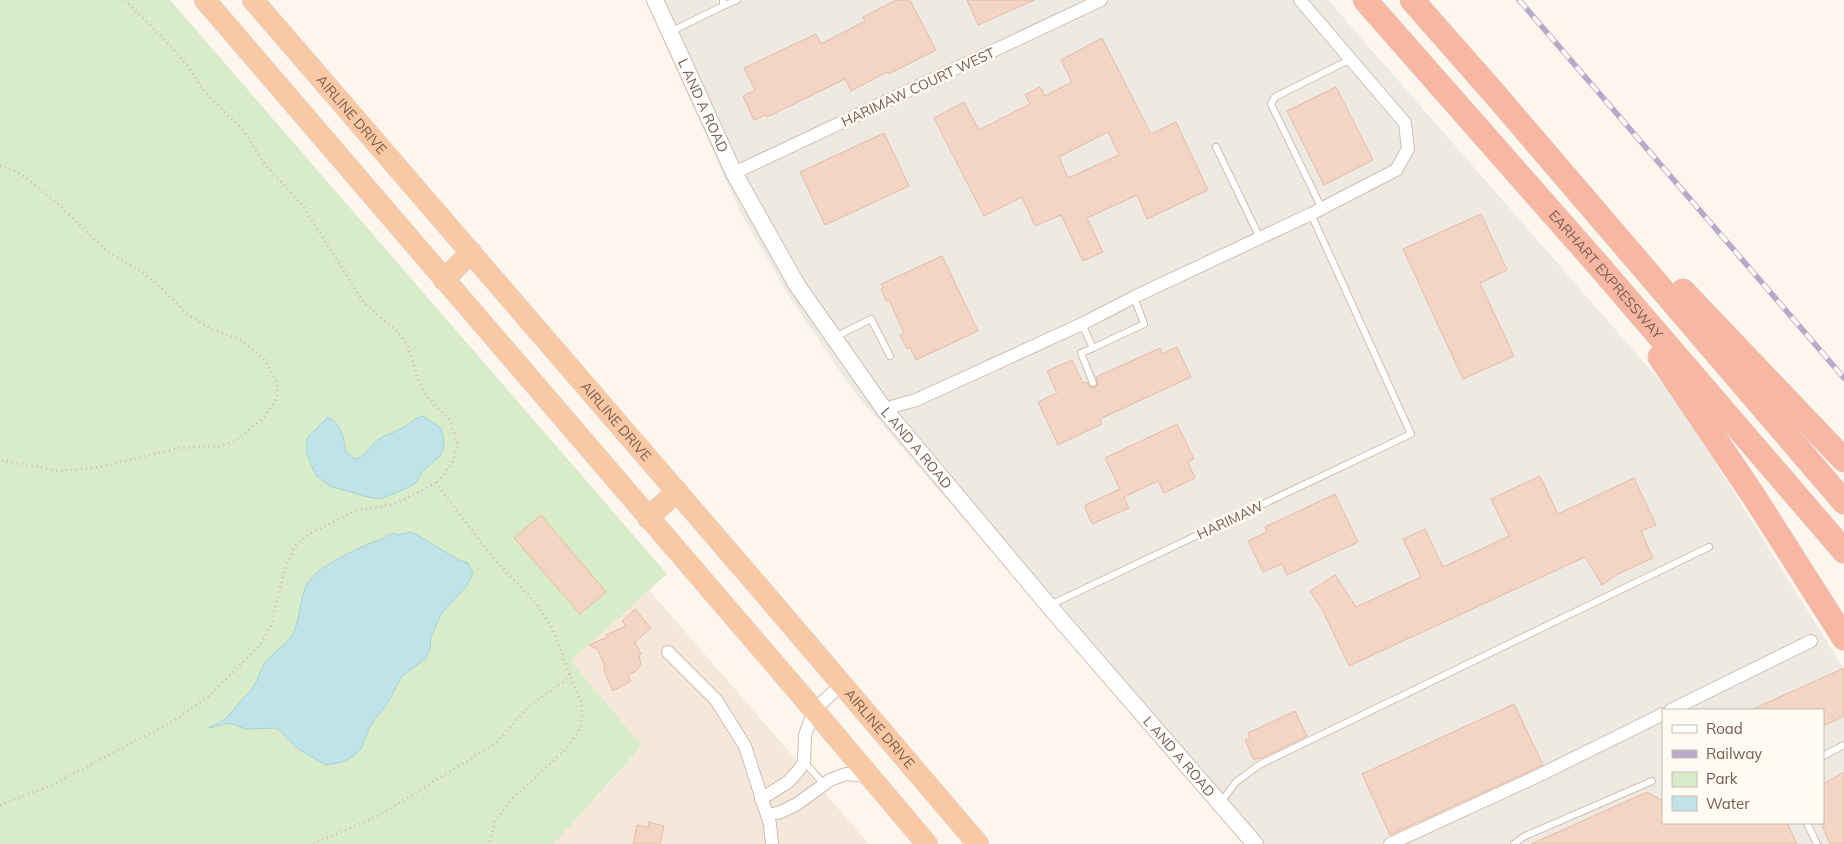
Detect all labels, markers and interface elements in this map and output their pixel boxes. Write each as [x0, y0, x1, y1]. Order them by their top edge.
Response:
street label: HARIMAW COURT WEST [838, 43, 998, 131]
street label: L AND A ROAD [674, 56, 732, 155]
street label: AIRLINE DRIVE [312, 71, 391, 158]
street label: EARHART EXPRESSWAY [1545, 206, 1667, 343]
street label: AIRLINE DRIVE [577, 378, 655, 465]
street label: L AND A ROAD [877, 403, 956, 493]
street label: HARIMAW [1194, 497, 1267, 543]
street label: AIRLINE DRIVE [841, 685, 919, 772]
legend [1662, 709, 1824, 824]
street label: L AND A ROAD [1139, 712, 1219, 801]
text: Road [1706, 719, 1743, 738]
text: Railway [1706, 744, 1762, 763]
text: Park [1706, 769, 1738, 788]
text: Water [1706, 794, 1750, 813]

